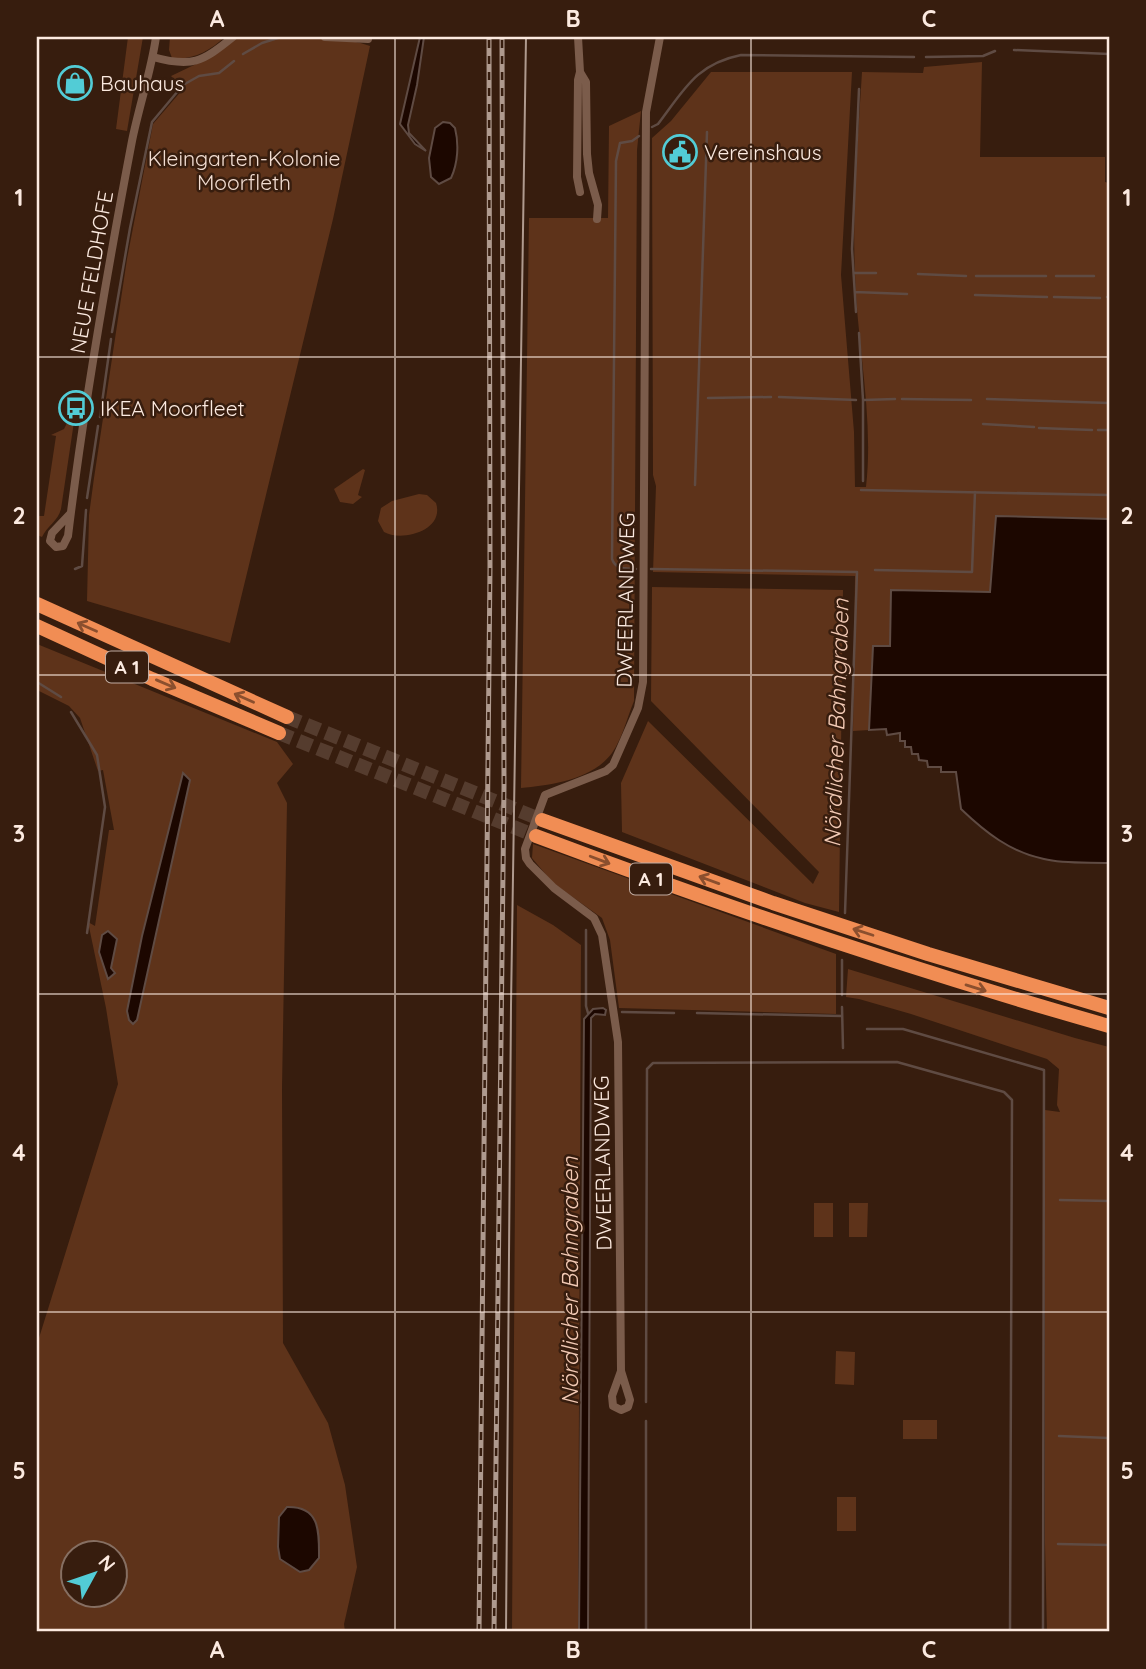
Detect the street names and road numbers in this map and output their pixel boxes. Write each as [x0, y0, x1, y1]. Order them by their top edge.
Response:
street label: NEUE FELDHOFE [64, 189, 118, 355]
street label: DWEERLANDWEG [610, 512, 640, 688]
road number: A 1 [106, 652, 148, 682]
road number: A 1 [630, 864, 672, 894]
street label: DWEERLANDWEG [587, 1075, 617, 1251]

